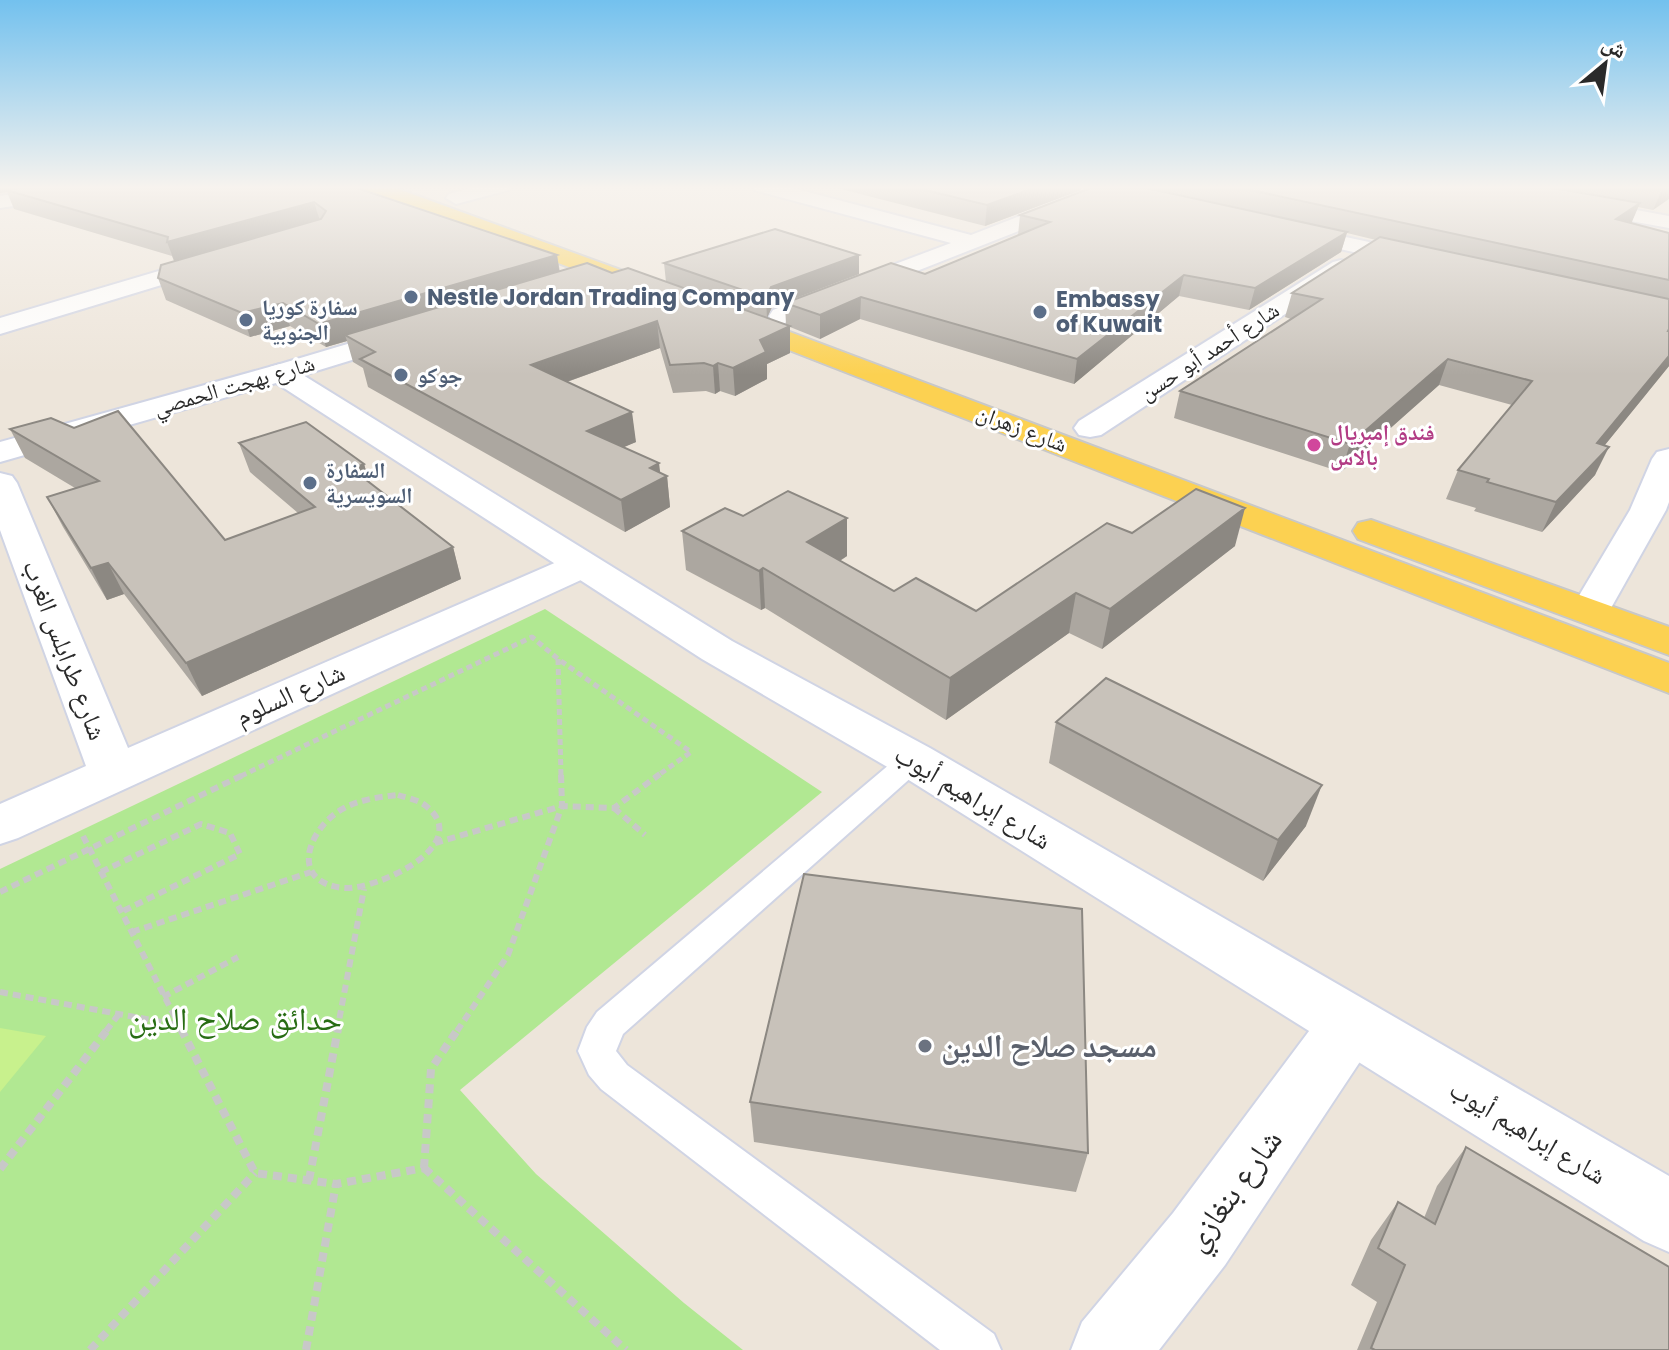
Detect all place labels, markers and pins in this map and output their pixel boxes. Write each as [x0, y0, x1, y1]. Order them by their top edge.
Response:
place label: Nestle Jordan Trading Company [427, 282, 795, 313]
place label: Embassy of Kuwait [1056, 284, 1162, 340]
marker: Nestle Jordan Trading Company [402, 288, 420, 306]
place label: سفارة كوريا الجنوبية [262, 292, 358, 348]
marker: Embassy of Kuwait [1031, 303, 1049, 321]
marker: سفارة كوريا الجنوبية [237, 311, 255, 329]
place label: جوكو [417, 360, 463, 391]
marker: جوكو [392, 366, 410, 384]
place label: فندق إمبريال بالاس [1330, 417, 1435, 473]
marker: فندق إمبريال بالاس [1305, 436, 1323, 454]
place label: السفارة السويسرية [326, 455, 412, 511]
marker: السفارة السويسرية [301, 474, 319, 492]
place label: مسجد صلاح الدين [941, 1023, 1157, 1068]
marker: مسجد صلاح الدين [916, 1037, 934, 1055]

